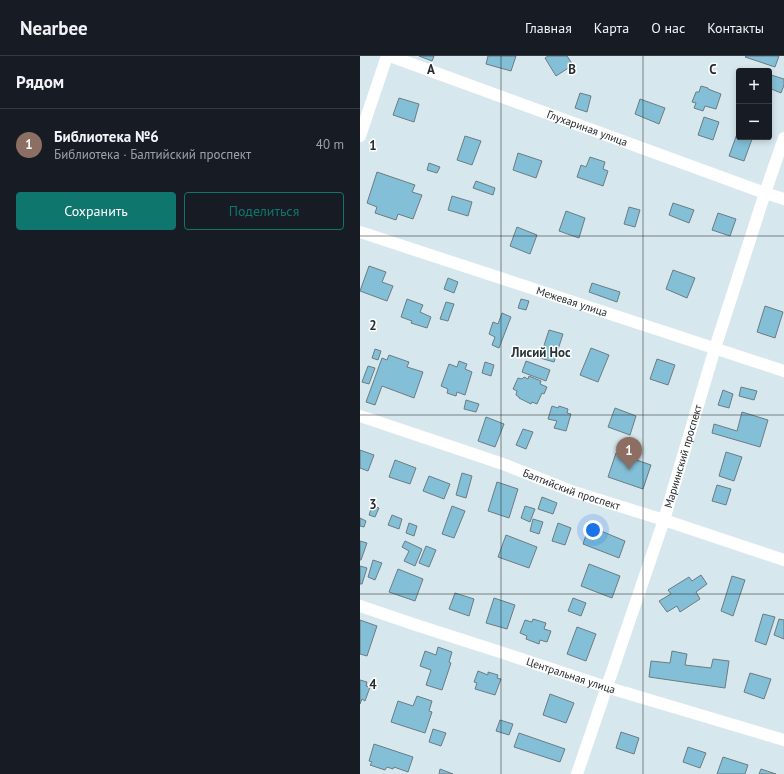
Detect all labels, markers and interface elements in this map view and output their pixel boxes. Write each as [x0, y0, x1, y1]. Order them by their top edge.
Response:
text: Nearbee [20, 16, 88, 40]
text: Главная [525, 19, 572, 37]
text: Карта [594, 19, 629, 37]
text: О нас [651, 19, 685, 37]
text: Контакты [707, 19, 764, 37]
text: A [427, 61, 435, 78]
text: B [568, 61, 576, 78]
text: C [709, 61, 717, 78]
map controls [736, 68, 772, 140]
button: + [736, 68, 772, 104]
text: Рядом [16, 71, 64, 93]
button: − [736, 104, 772, 140]
street label: Глухариная улица [545, 107, 630, 149]
text: Библиотека №6 [54, 127, 159, 146]
text: 1 [25, 136, 33, 153]
text: 40 m [316, 136, 344, 153]
text: 1 [369, 137, 377, 154]
text: Библиотека · Балтийский проспект [54, 146, 251, 163]
button: Сохранить [16, 192, 176, 230]
button: Поделиться [184, 192, 344, 230]
street label: Межевая улица [534, 283, 609, 320]
text: 2 [369, 317, 377, 334]
district label: Лисий Нос [510, 344, 571, 361]
street label: Мариинский проспект [661, 402, 705, 510]
pin: 1 [616, 437, 642, 470]
street label: Балтийский проспект [521, 466, 623, 513]
text: 3 [369, 496, 377, 513]
your location [583, 520, 603, 540]
street label: Центральная улица [525, 654, 617, 696]
text: 4 [369, 676, 377, 693]

